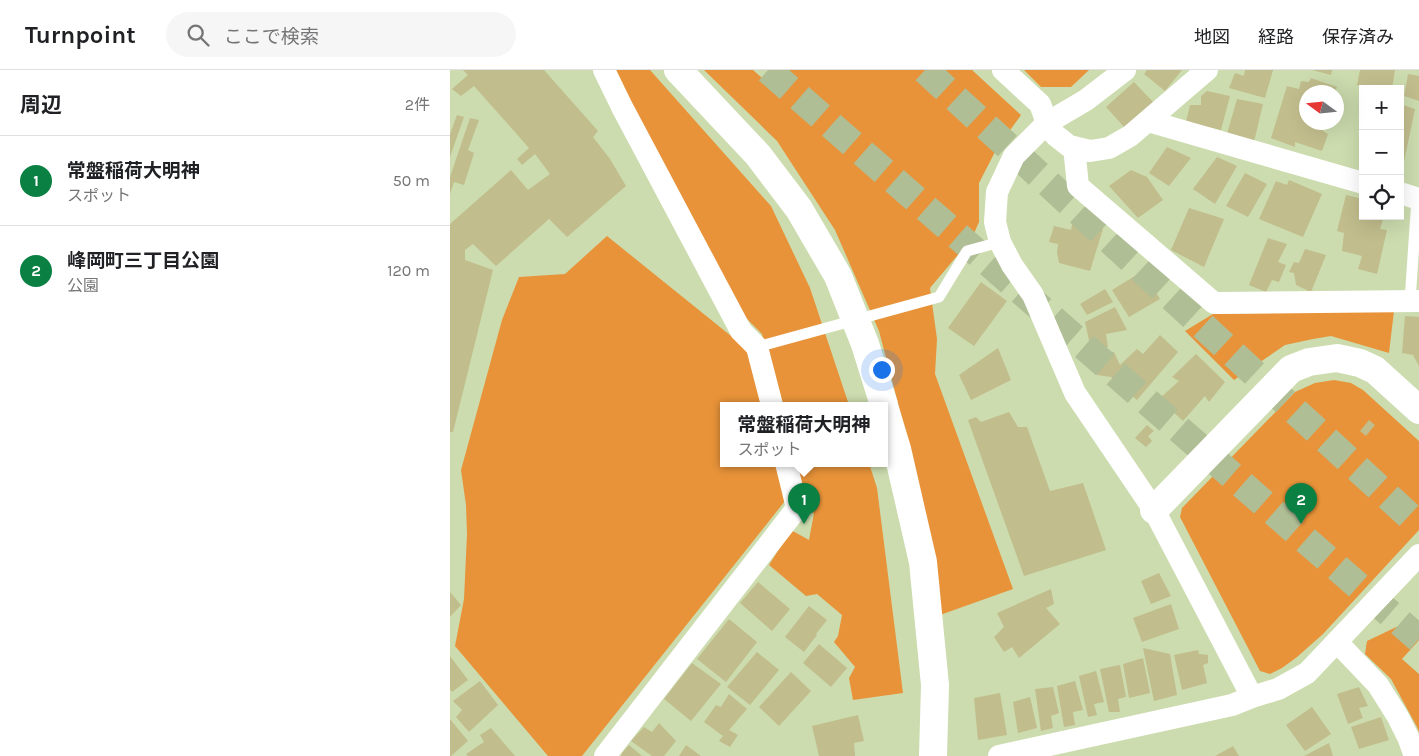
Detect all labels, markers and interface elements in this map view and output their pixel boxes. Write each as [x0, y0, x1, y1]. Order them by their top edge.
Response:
search box [166, 12, 516, 57]
text: Turnpoint [25, 21, 136, 49]
icon: search [184, 21, 212, 49]
text: ここで検索 [224, 26, 319, 48]
text: 地図 [1194, 26, 1230, 48]
text: 経路 [1258, 26, 1294, 48]
text: 保存済み [1322, 26, 1394, 48]
north arrow [1299, 85, 1344, 130]
map controls [1359, 85, 1404, 220]
button: + [1359, 85, 1404, 130]
text: 周辺 [20, 93, 62, 117]
text: 2件 [405, 95, 430, 114]
button: − [1359, 130, 1404, 175]
text: 常盤稲荷大明神 [67, 160, 200, 182]
text: 1 [33, 171, 39, 190]
text: 50 m [393, 171, 430, 190]
button: locate [1359, 175, 1404, 220]
text: スポット [67, 186, 131, 205]
text: 峰岡町三丁目公園 [67, 250, 219, 272]
text: 2 [31, 261, 41, 280]
text: 120 m [387, 261, 430, 280]
text: 公園 [67, 276, 99, 295]
your location [869, 357, 895, 383]
popup [720, 402, 888, 467]
text: 常盤稲荷大明神 [737, 414, 871, 436]
text: スポット [737, 440, 802, 459]
pin: 1 [788, 483, 820, 524]
pin: 2 [1285, 483, 1317, 524]

